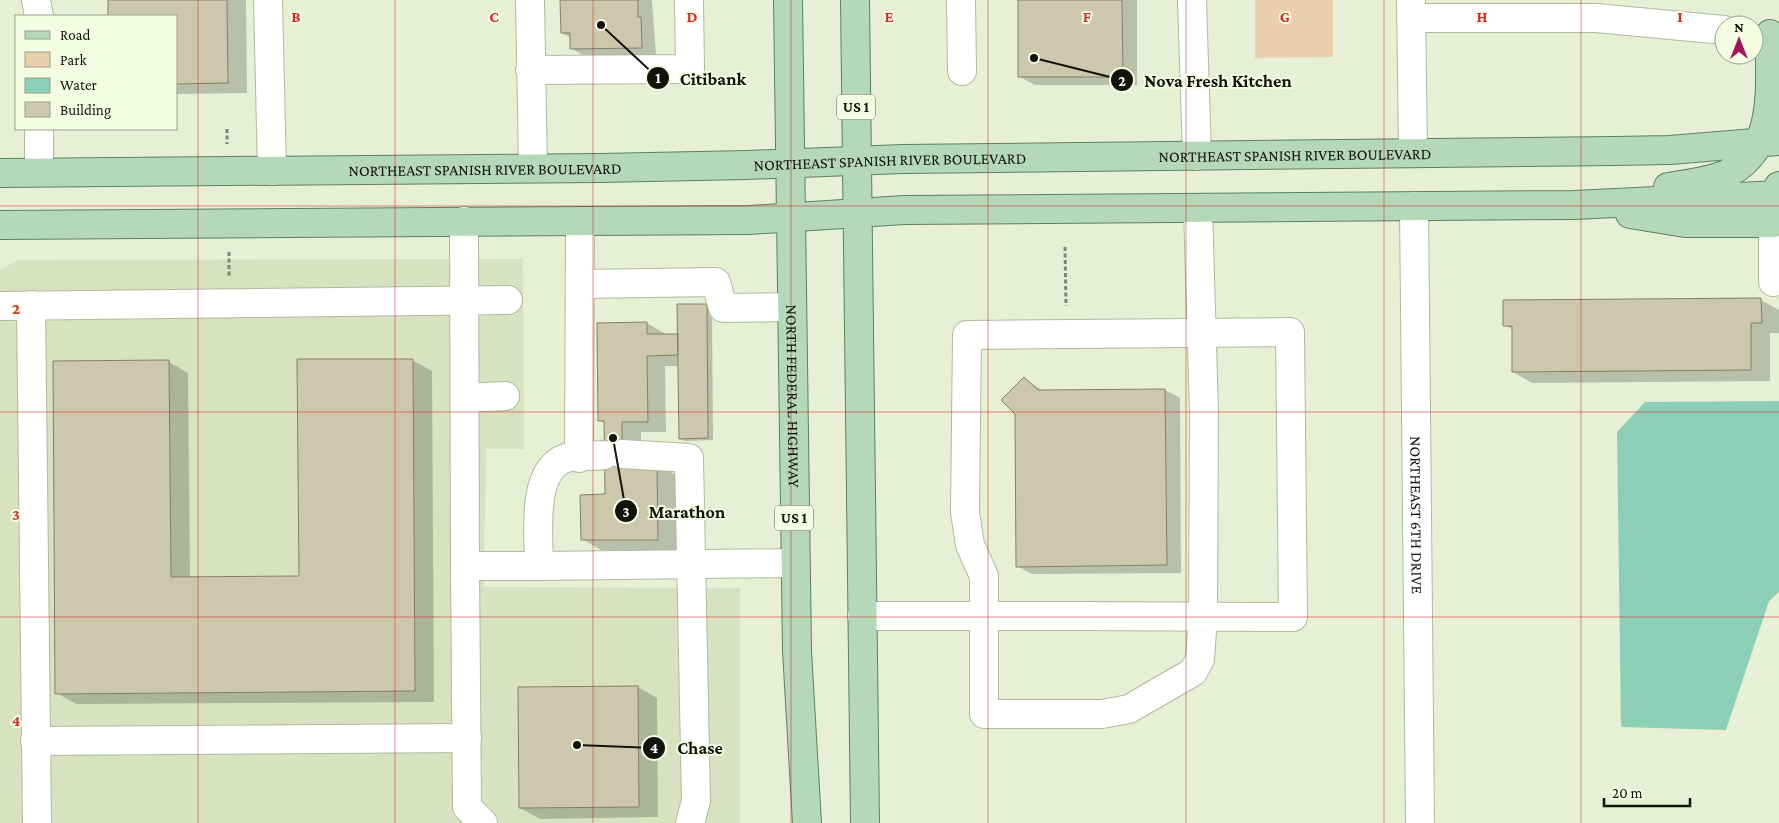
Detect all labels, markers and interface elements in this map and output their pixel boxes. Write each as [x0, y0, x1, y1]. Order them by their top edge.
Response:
text: B [291, 8, 301, 25]
text: C [489, 8, 499, 25]
text: D [686, 8, 698, 25]
text: E [884, 8, 894, 25]
text: F [1083, 8, 1092, 25]
text: G [1280, 8, 1290, 25]
text: H [1477, 8, 1488, 25]
text: I [1677, 8, 1683, 25]
legend [15, 15, 178, 130]
north arrow [1714, 15, 1764, 65]
text: N [1734, 19, 1744, 35]
text: Road [60, 27, 91, 43]
text: Park [60, 52, 87, 68]
callout: Citibank [645, 62, 757, 95]
callout: Nova Fresh Kitchen [1109, 64, 1302, 97]
text: Citibank [680, 69, 746, 89]
text: 1 [655, 70, 661, 86]
text: Nova Fresh Kitchen [1144, 71, 1292, 91]
text: 2 [1118, 73, 1126, 89]
text: Water [60, 77, 97, 93]
road number: US 1 [837, 94, 875, 120]
text: Building [60, 102, 111, 119]
street label: NORTHEAST SPANISH RIVER BOULEVARD [1158, 145, 1431, 165]
street label: NORTHEAST SPANISH RIVER BOULEVARD [753, 150, 1026, 174]
street label: NORTHEAST SPANISH RIVER BOULEVARD [348, 160, 622, 179]
text: 2 [12, 300, 20, 317]
street label: NORTH FEDERAL HIGHWAY [783, 304, 803, 488]
street label: NORTHEAST 6TH DRIVE [1407, 436, 1426, 594]
callout: Marathon [613, 495, 735, 528]
text: Marathon [649, 502, 726, 522]
text: 3 [622, 504, 630, 520]
text: 3 [12, 506, 20, 523]
road number: US 1 [775, 506, 813, 530]
text: 4 [12, 712, 21, 729]
callout: Chase [642, 731, 732, 764]
text: Chase [677, 738, 723, 758]
text: 4 [650, 740, 658, 756]
scale bar [1604, 776, 1690, 808]
text: 20 m [1612, 785, 1643, 801]

